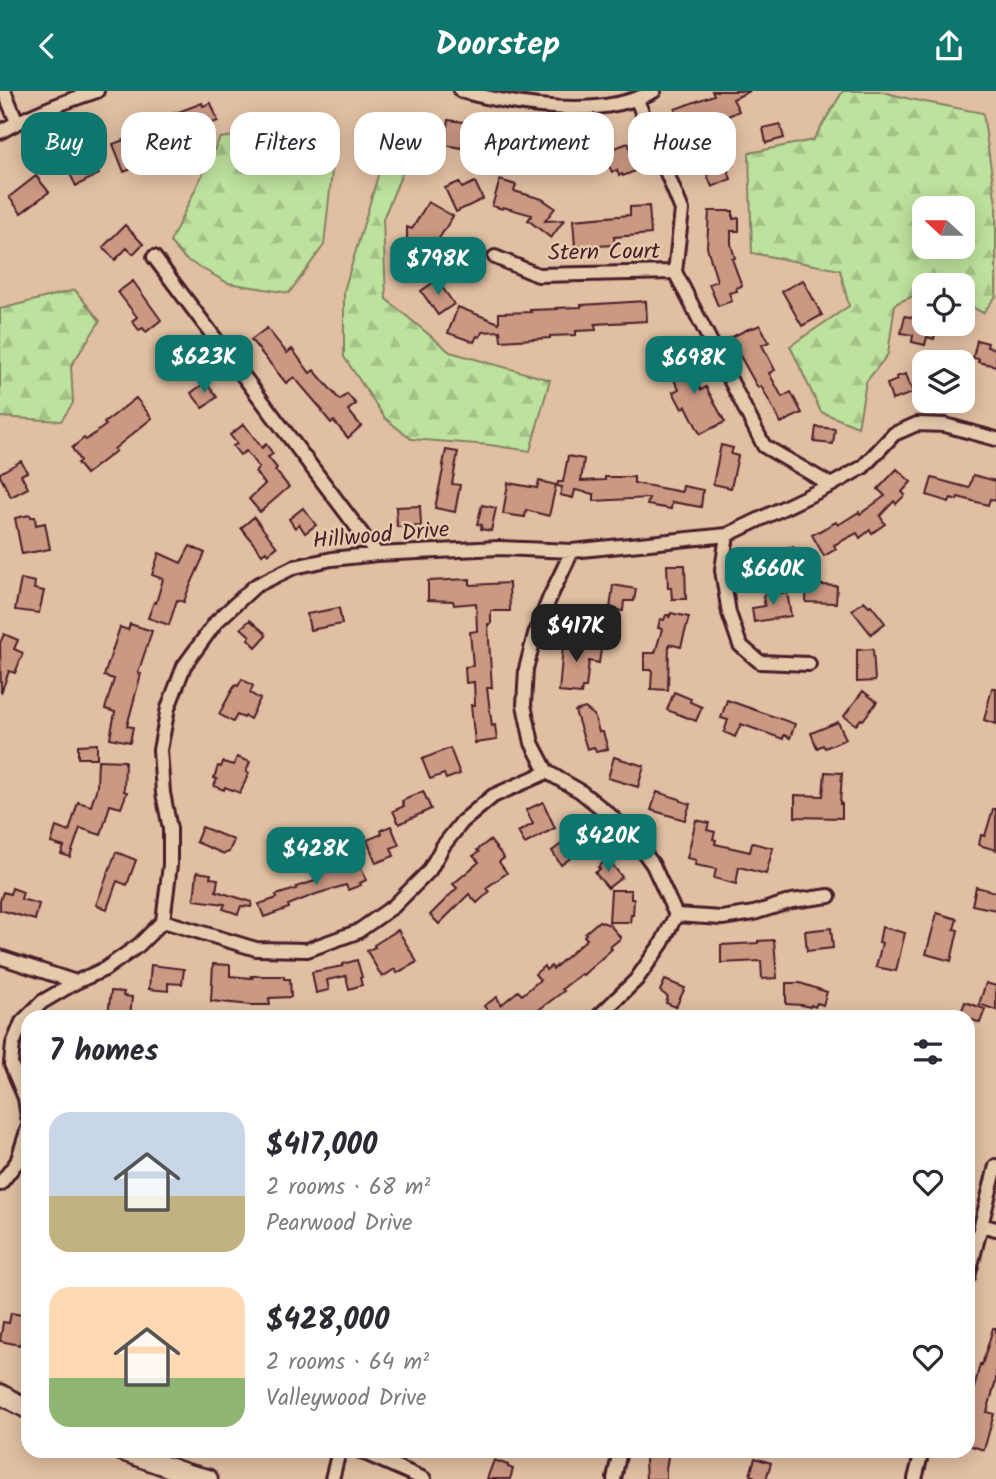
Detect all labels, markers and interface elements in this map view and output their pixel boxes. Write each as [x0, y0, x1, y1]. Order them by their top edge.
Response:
text: Doorstep [436, 20, 560, 71]
icon: back [28, 27, 66, 65]
icon: share [930, 27, 968, 65]
chip: Buy [21, 112, 107, 175]
chip: Rent [121, 112, 216, 175]
chip: Filters [230, 112, 340, 175]
chip: New [354, 112, 446, 175]
chip: Apartment [460, 112, 614, 175]
chip: House [628, 112, 736, 175]
north arrow [912, 196, 975, 259]
map controls [912, 196, 975, 413]
street label: Stern Court [548, 234, 662, 272]
pin: $798K [389, 237, 487, 297]
text: $798K [406, 242, 470, 278]
button: locate [912, 273, 975, 336]
pin: $623K [155, 335, 253, 395]
pin: $698K [645, 337, 743, 396]
text: $623K [171, 340, 237, 376]
text: $698K [661, 341, 727, 377]
button: layers [912, 350, 975, 413]
street label: Hillwood Drive [311, 512, 451, 560]
pin: $660K [724, 547, 822, 607]
text: $660K [741, 552, 805, 588]
pin: $417K [527, 605, 625, 664]
text: $417K [547, 609, 605, 645]
pin: $420K [559, 815, 657, 874]
text: $420K [575, 819, 641, 855]
pin: $428K [267, 827, 365, 887]
text: $428K [283, 832, 349, 868]
text: 7 homes [49, 1028, 159, 1076]
icon: filters [909, 1033, 947, 1071]
text: $417,000 [266, 1122, 377, 1170]
icon: home [105, 1140, 189, 1224]
icon: heart [909, 1163, 947, 1201]
text: 2 rooms · 68 m² [266, 1170, 430, 1206]
text: Pearwood Drive [266, 1206, 412, 1242]
text: $428,000 [266, 1297, 389, 1345]
icon: home [105, 1315, 189, 1399]
icon: heart [909, 1338, 947, 1376]
text: 2 rooms · 64 m² [266, 1345, 429, 1381]
text: Valleywood Drive [266, 1381, 426, 1417]

